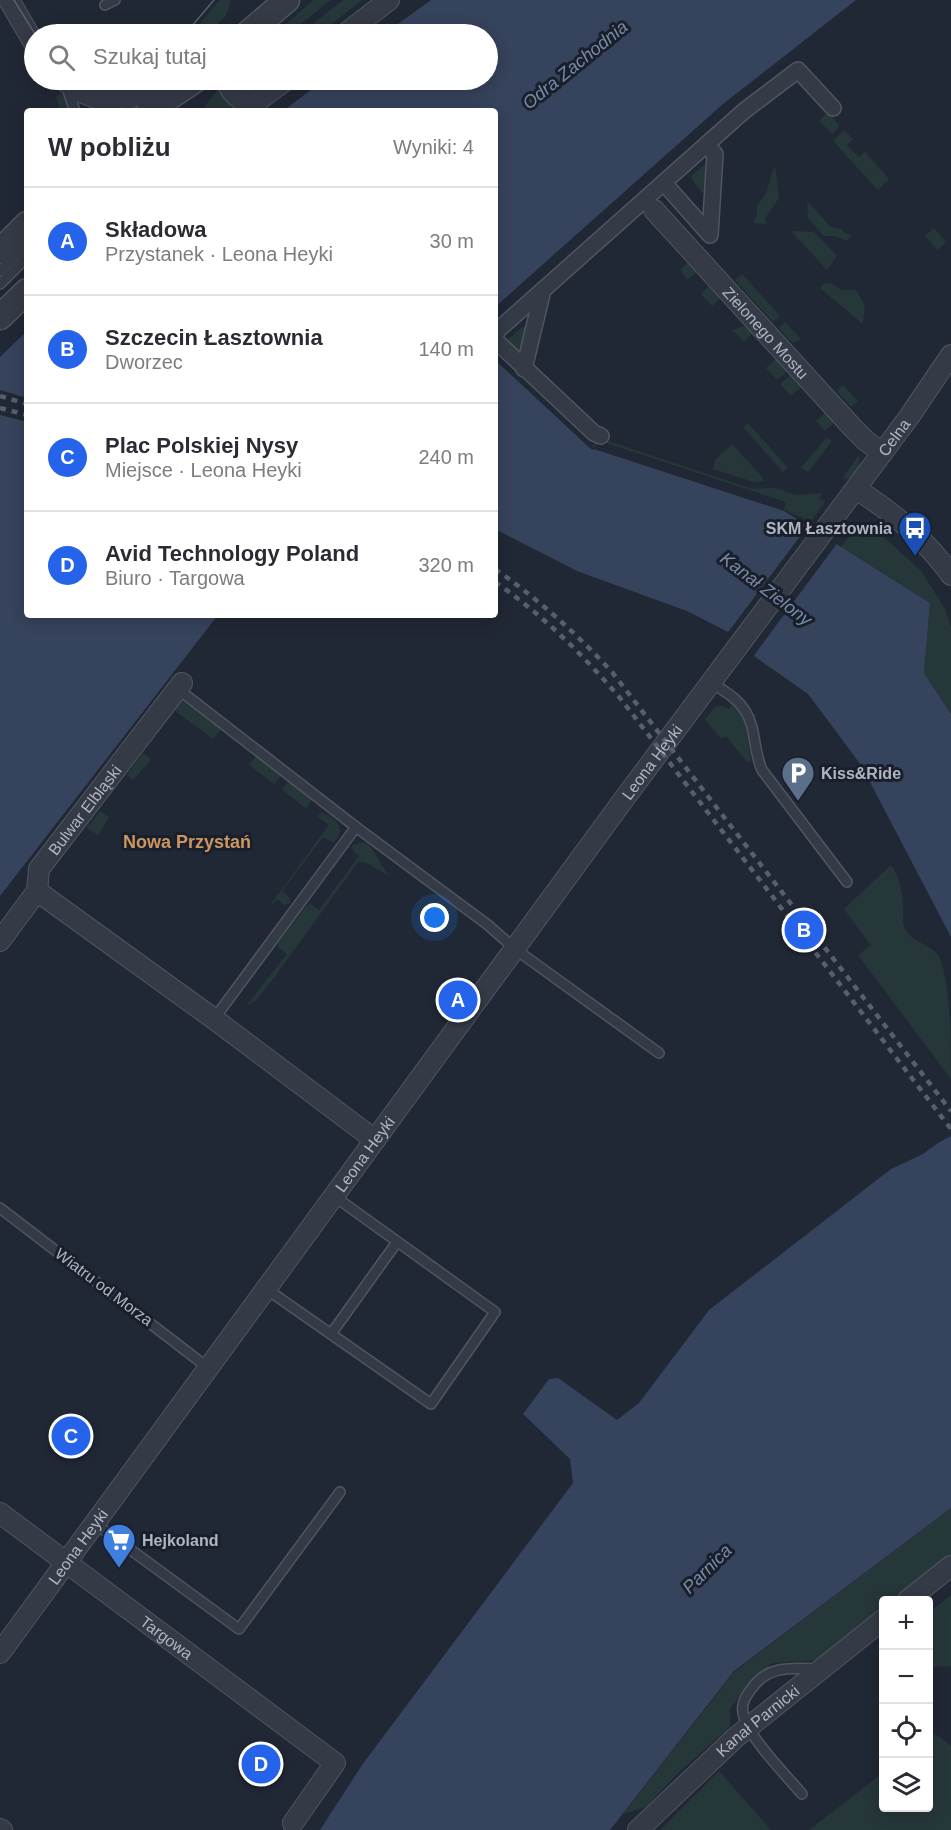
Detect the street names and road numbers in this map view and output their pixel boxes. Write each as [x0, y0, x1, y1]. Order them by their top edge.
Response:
street label: Zielonego Mostu [720, 283, 812, 382]
street label: Celna [875, 415, 913, 459]
street label: Leona Heyki [618, 721, 685, 803]
street label: Bulwar Elbląski [45, 762, 124, 858]
street label: Leona Heyki [331, 1113, 398, 1195]
street label: Wiatru od Morza [52, 1245, 156, 1329]
street label: Leona Heyki [45, 1505, 111, 1587]
street label: Targowa [137, 1612, 196, 1662]
street label: Kanał Parnicki [713, 1682, 802, 1760]

